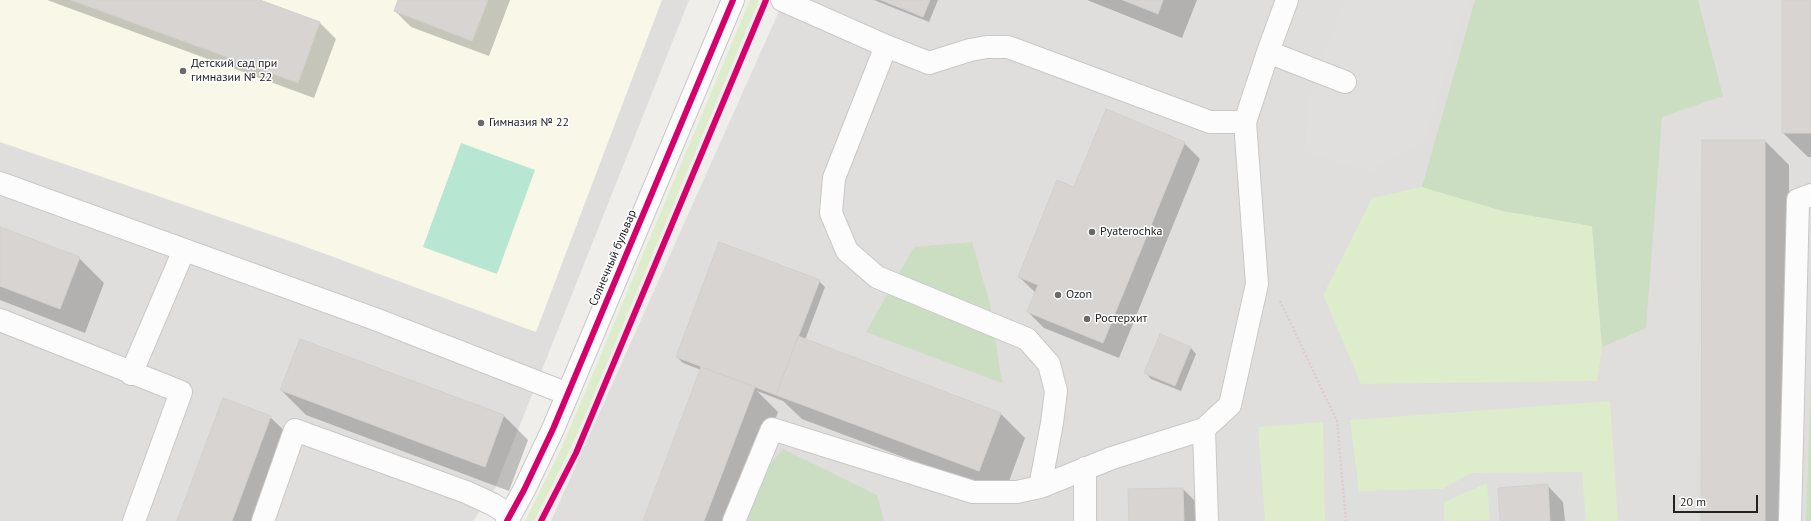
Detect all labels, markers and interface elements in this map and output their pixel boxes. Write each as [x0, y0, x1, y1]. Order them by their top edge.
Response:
place label: Детский сад при гимназии № 22 [191, 57, 277, 85]
marker: Детский сад при гимназии № 22 [178, 66, 188, 76]
place label: Гимназия № 22 [489, 116, 569, 130]
marker: Гимназия № 22 [476, 118, 486, 128]
street label: Солнечный бульвар [586, 208, 640, 308]
place label: Pyaterochka [1100, 225, 1162, 239]
marker: Pyaterochka [1087, 227, 1097, 237]
place label: Ozon [1066, 288, 1092, 302]
marker: Ozon [1053, 290, 1063, 300]
place label: Ростерхит [1095, 312, 1147, 326]
marker: Ростерхит [1082, 314, 1092, 324]
scale bar [1675, 487, 1760, 513]
text: 20 m [1680, 494, 1706, 509]

